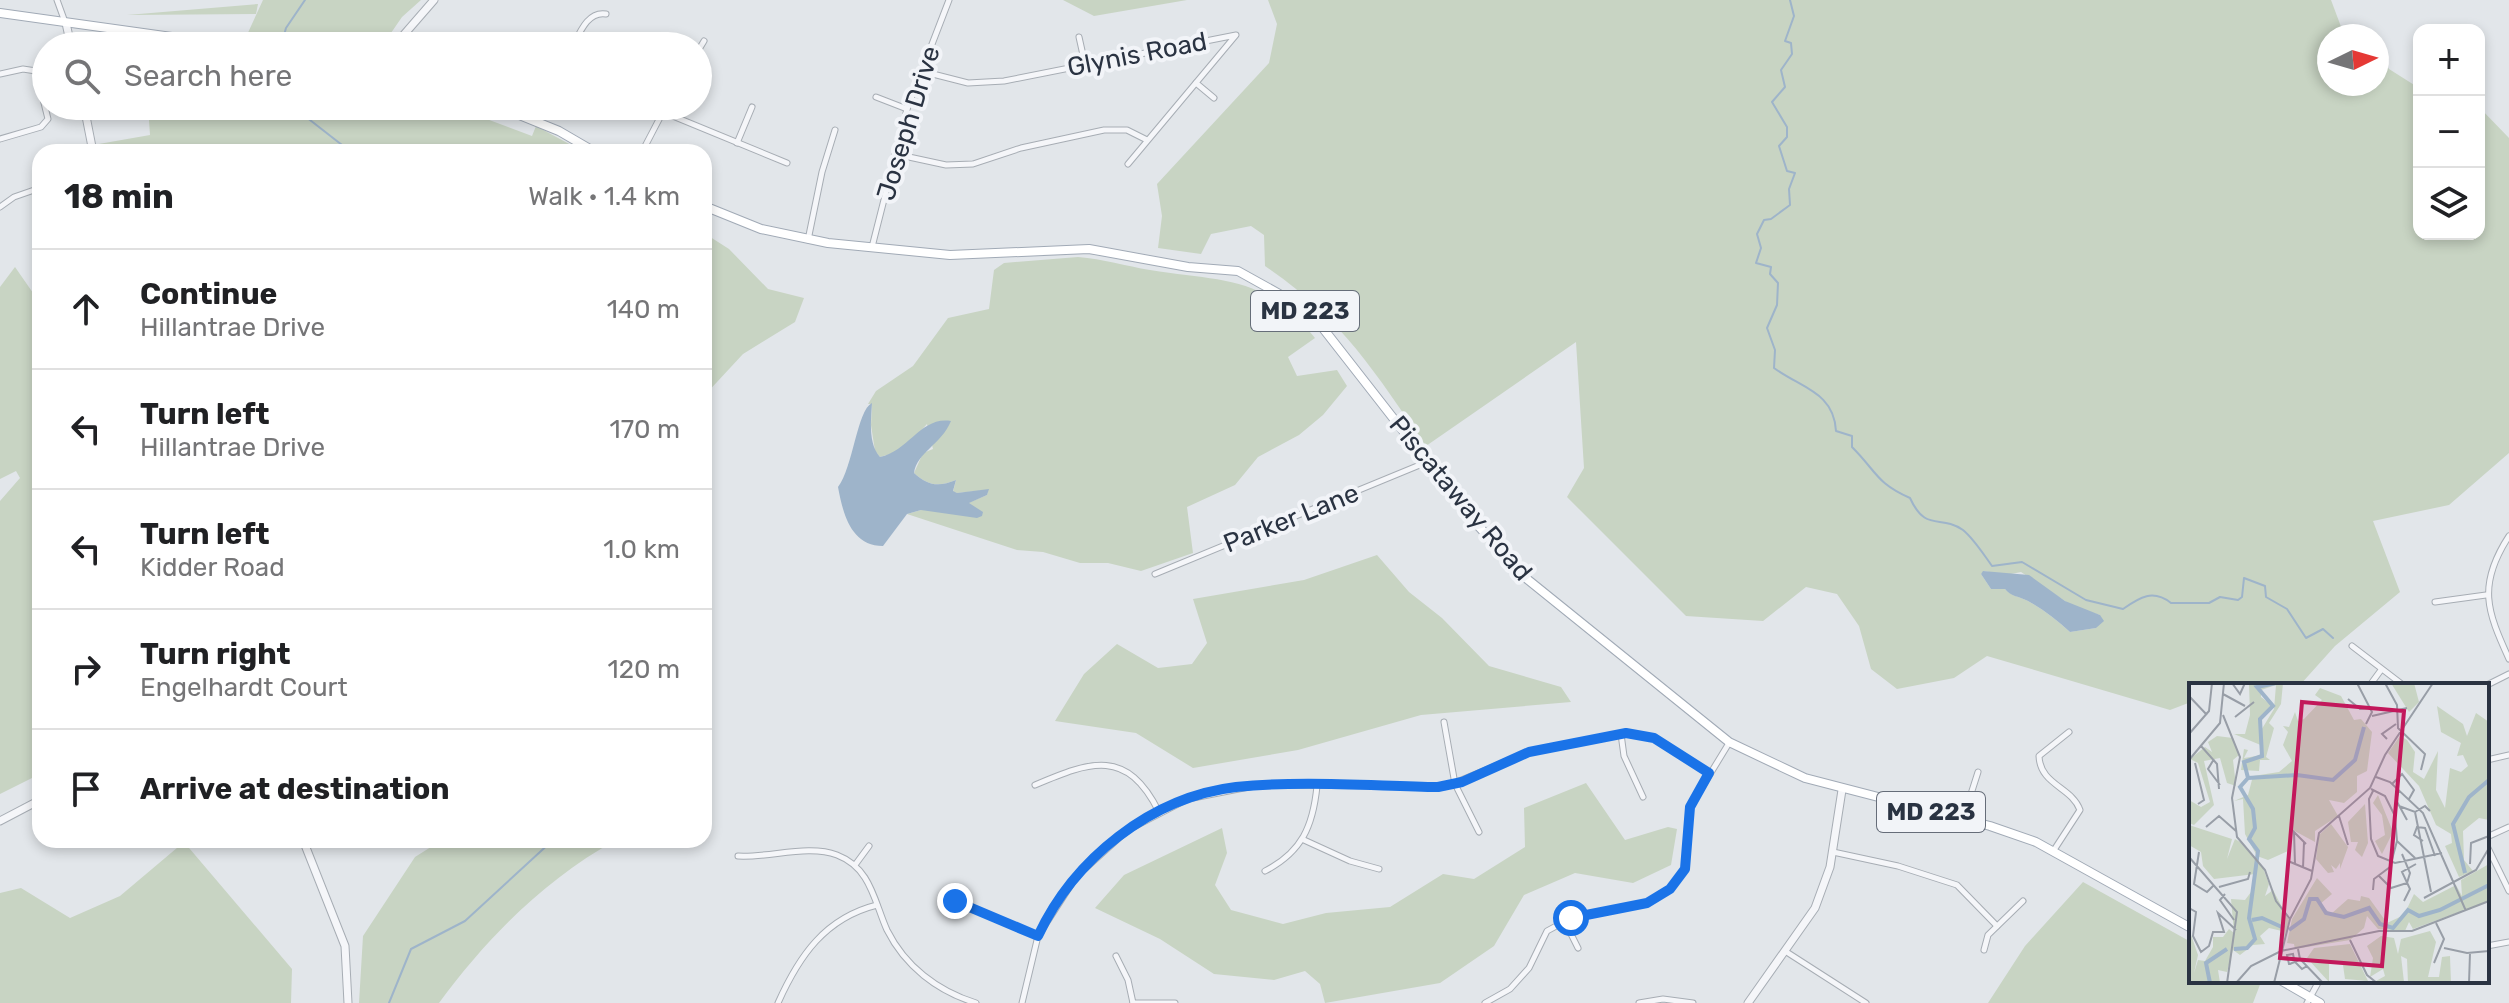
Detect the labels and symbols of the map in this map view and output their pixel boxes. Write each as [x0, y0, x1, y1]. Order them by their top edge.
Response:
north arrow [2317, 24, 2389, 96]
street label: Glynis Road [1065, 26, 1210, 83]
street label: Joseph Drive [870, 42, 947, 204]
road number: MD 223 [1251, 291, 1359, 331]
street label: Piscataway Road [1383, 410, 1539, 587]
street label: Parker Lane [1219, 477, 1363, 560]
inset map [2189, 683, 2489, 983]
road number: MD 223 [1877, 792, 1985, 832]
route end [937, 883, 973, 919]
route start [1553, 900, 1589, 936]

